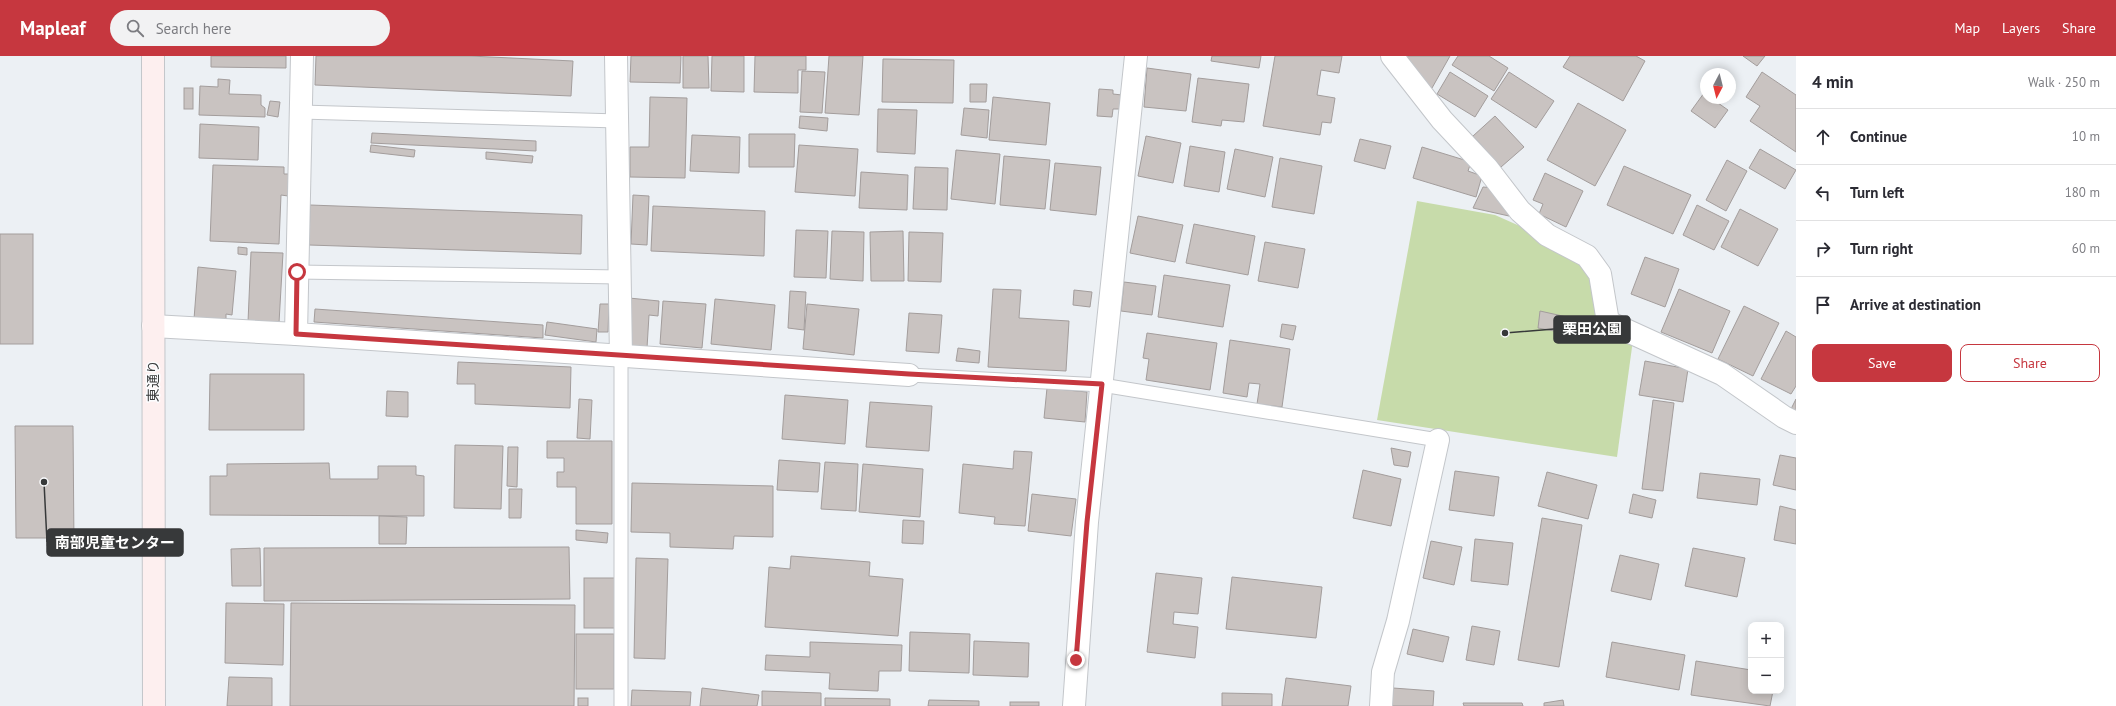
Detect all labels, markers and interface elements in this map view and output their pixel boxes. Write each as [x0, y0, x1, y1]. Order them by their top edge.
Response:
search box [110, 10, 390, 46]
text: Mapleaf [20, 16, 86, 40]
icon: search [124, 17, 146, 39]
text: Search here [156, 19, 231, 38]
text: Map [1954, 19, 1980, 37]
text: Layers [2002, 19, 2040, 37]
text: Share [2062, 19, 2096, 37]
north arrow [1700, 68, 1736, 104]
text: 4 min [1812, 71, 1853, 93]
text: Walk · 250 m [2028, 74, 2100, 91]
icon: ahead [1812, 126, 1834, 148]
text: Continue [1850, 127, 1907, 146]
text: 10 m [2072, 128, 2100, 145]
icon: left [1812, 182, 1834, 204]
text: Turn left [1850, 183, 1904, 202]
text: 180 m [2065, 184, 2100, 201]
icon: right [1812, 238, 1834, 260]
text: Turn right [1850, 239, 1913, 258]
text: 60 m [2072, 240, 2100, 257]
route start [288, 263, 306, 281]
icon: arrive [1812, 294, 1834, 316]
text: Arrive at destination [1850, 295, 1981, 314]
callout: 栗田公園 [1554, 316, 1630, 343]
text: 栗田公園 [1562, 319, 1622, 338]
button: Save [1812, 344, 1952, 382]
button: Share [1960, 344, 2100, 382]
street label: 東通り [144, 360, 162, 402]
callout: 南部児童センター [47, 529, 183, 556]
text: 南部児童センター [55, 533, 175, 552]
map controls [1748, 622, 1784, 694]
button: + [1748, 622, 1784, 658]
route end [1067, 651, 1085, 669]
button: − [1748, 658, 1784, 694]

